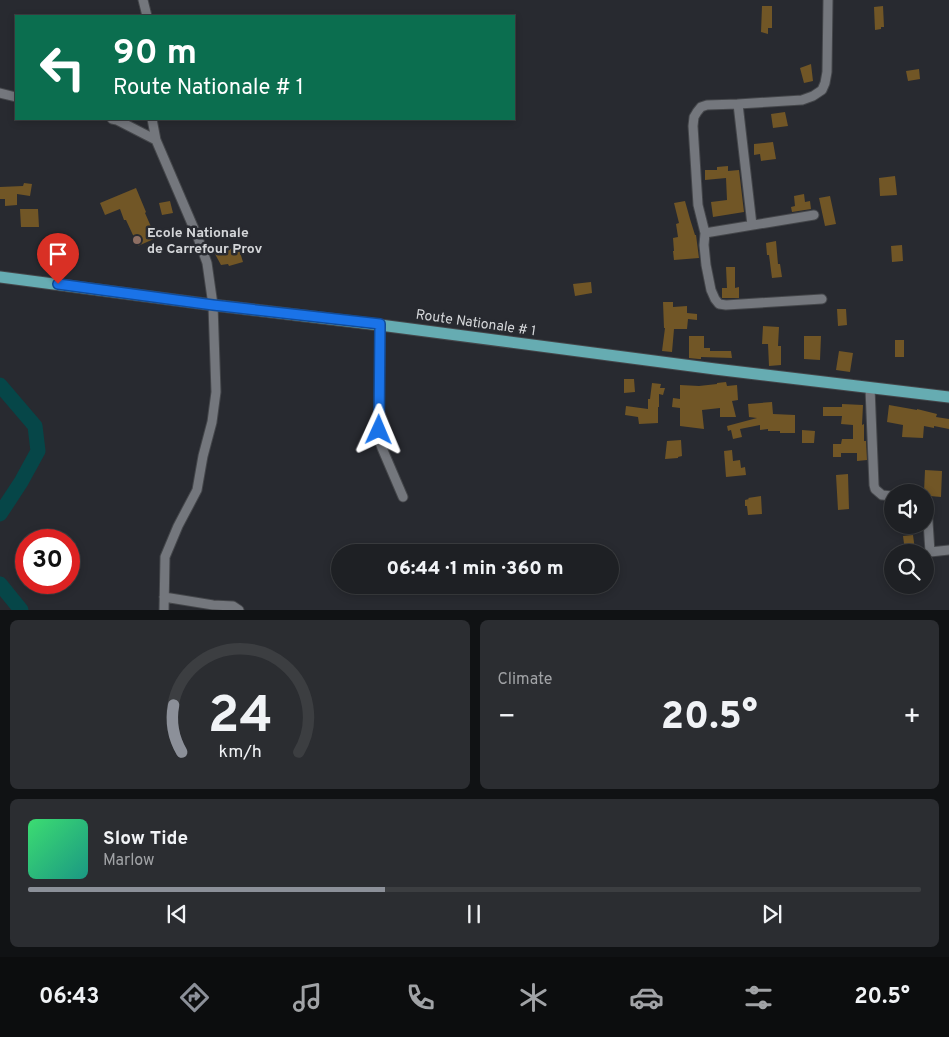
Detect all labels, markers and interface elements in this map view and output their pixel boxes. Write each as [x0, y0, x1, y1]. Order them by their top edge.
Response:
text: 90 m [113, 32, 197, 76]
icon: left [30, 35, 95, 100]
text: Route Nationale # 1 [113, 75, 304, 102]
place label: Ecole Nationale de Carrefour Prov [147, 225, 262, 258]
pin [37, 233, 79, 284]
marker: Ecole Nationale de Carrefour Prov [131, 234, 143, 246]
icon: arrive [44, 240, 72, 268]
street label: Route Nationale # 1 [414, 307, 537, 340]
position arrow [352, 403, 404, 455]
map controls [884, 484, 934, 594]
button: sound [884, 484, 934, 534]
speed limit sign: 30 [15, 529, 80, 594]
button: search [884, 544, 934, 594]
text: 06:44 · 1 min · 360 m [386, 557, 564, 581]
text: Climate [498, 670, 552, 690]
text: 24 [207, 685, 272, 751]
text: 20.5° [661, 694, 758, 743]
text: − [498, 700, 516, 736]
text: + [903, 700, 921, 736]
text: km/h [218, 741, 261, 764]
text: Slow Tide [103, 827, 188, 851]
text: Marlow [103, 851, 155, 871]
icon: previous [163, 900, 191, 928]
icon: pause [460, 900, 488, 928]
icon: next [758, 900, 786, 928]
icon: directions [177, 980, 212, 1015]
icon: music [290, 980, 325, 1015]
icon: phone [403, 980, 438, 1015]
icon: climate [516, 980, 551, 1015]
icon: car [629, 980, 664, 1015]
icon: filters [741, 980, 776, 1015]
text: 06:43 [39, 984, 100, 1011]
text: 20.5° [854, 984, 910, 1011]

